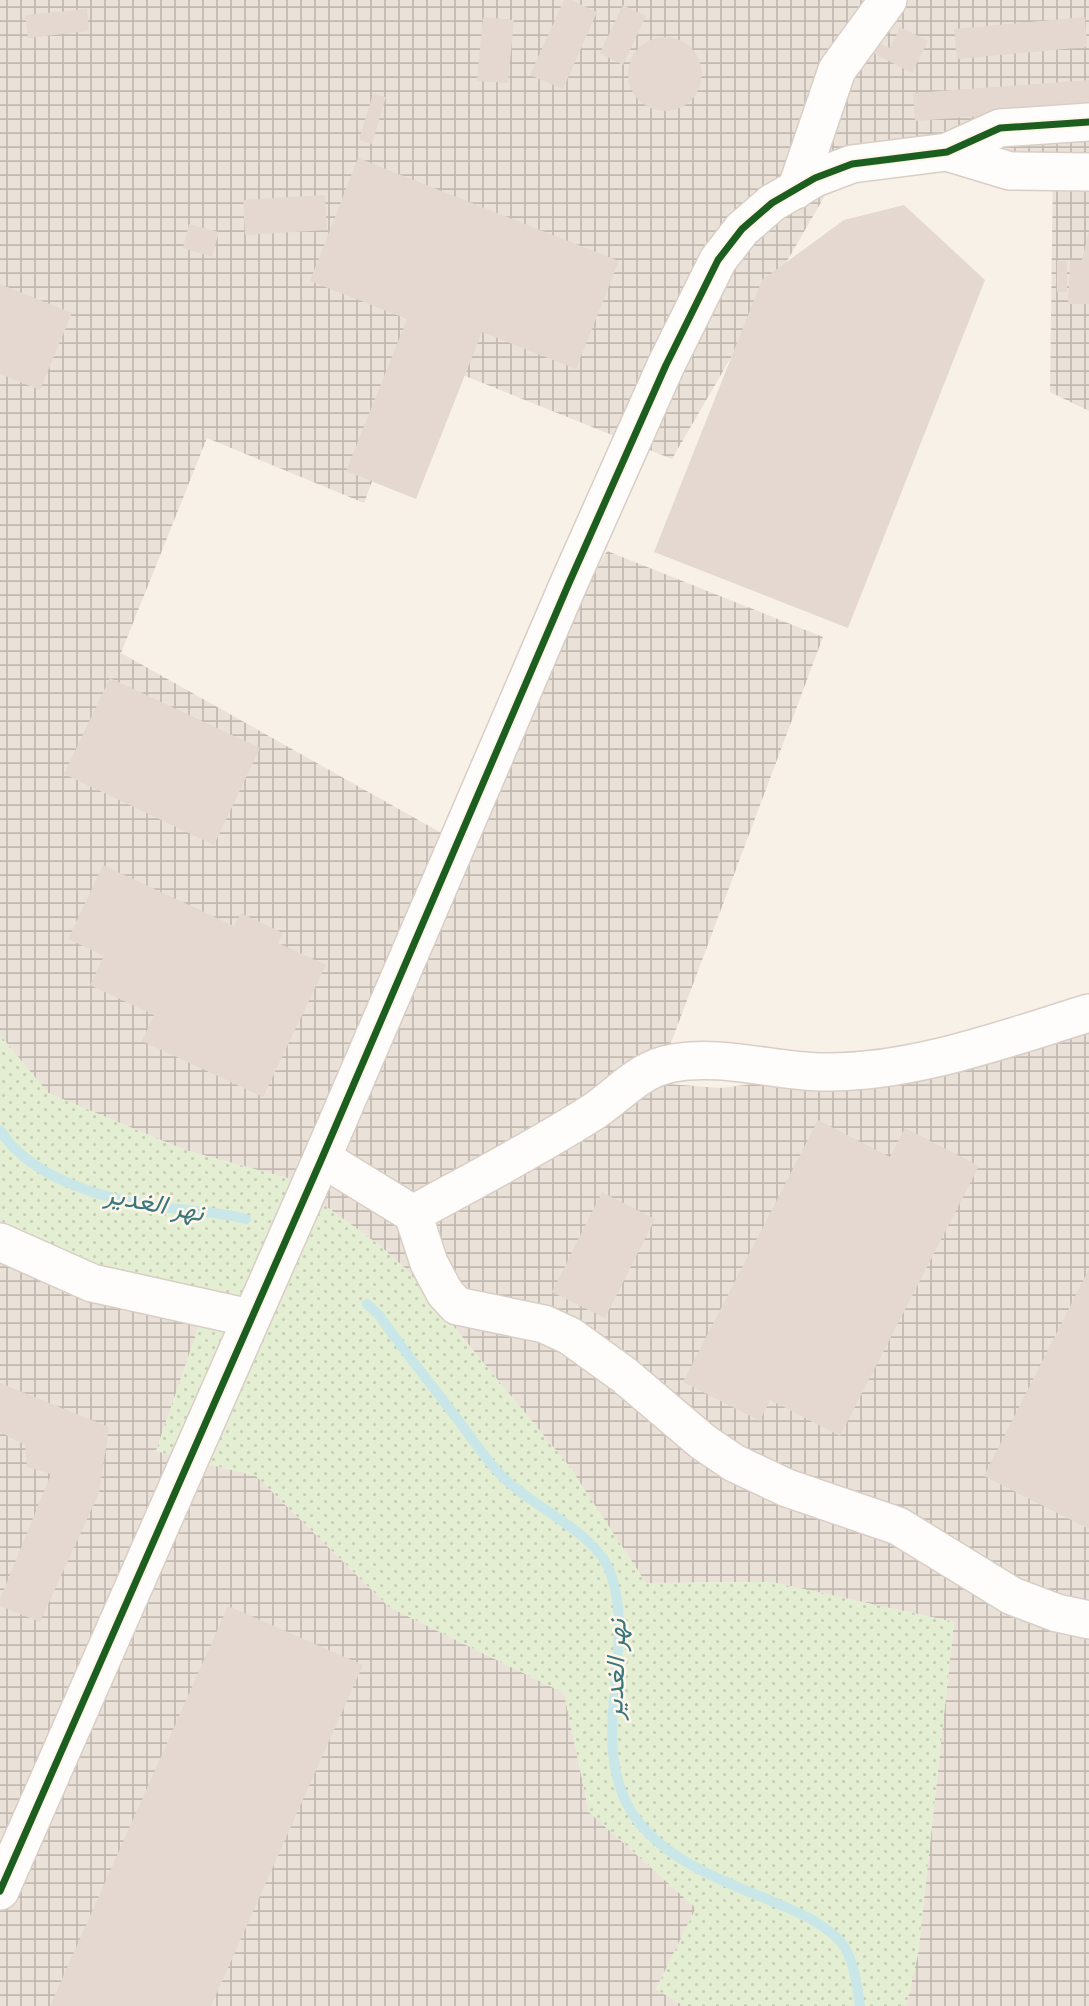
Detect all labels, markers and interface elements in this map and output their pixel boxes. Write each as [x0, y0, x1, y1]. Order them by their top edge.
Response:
water label: نهر الغدير [101, 1175, 209, 1230]
water label: نهر الغدير [595, 1617, 635, 1721]

